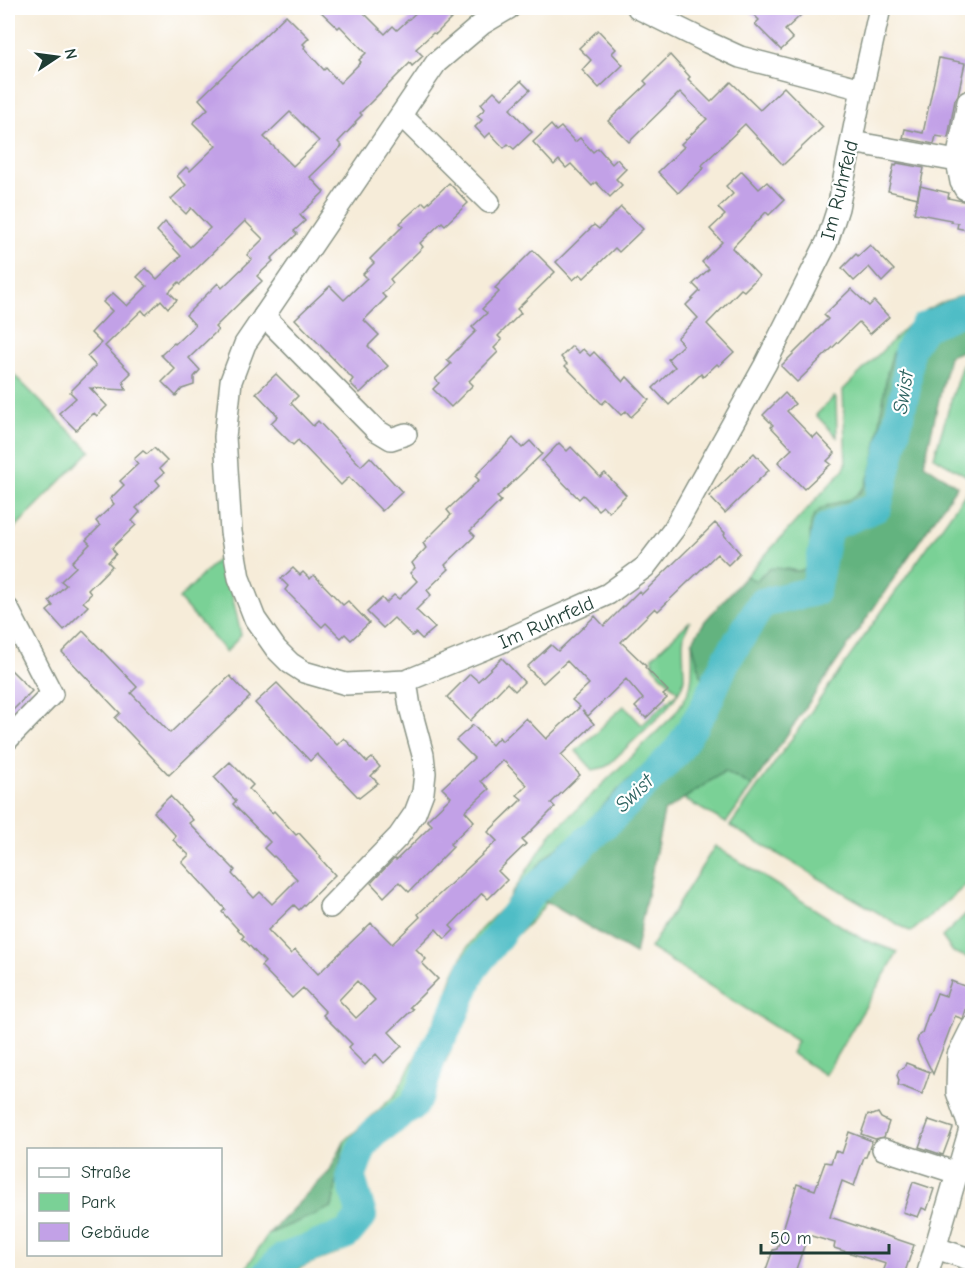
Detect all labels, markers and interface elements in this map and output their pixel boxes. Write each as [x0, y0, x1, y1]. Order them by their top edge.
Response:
north arrow [27, 27, 87, 87]
text: N [61, 47, 81, 61]
street label: Im Ruhrfeld [816, 138, 863, 242]
water label: Swist [888, 367, 919, 416]
street label: Im Ruhrfeld [495, 591, 598, 654]
water label: Swist [610, 768, 659, 817]
legend [27, 1148, 222, 1256]
text: Straße [81, 1162, 131, 1183]
text: Park [81, 1192, 116, 1213]
scale bar [761, 1217, 888, 1255]
text: Gebäude [81, 1222, 150, 1243]
text: 50 m [770, 1228, 812, 1249]

